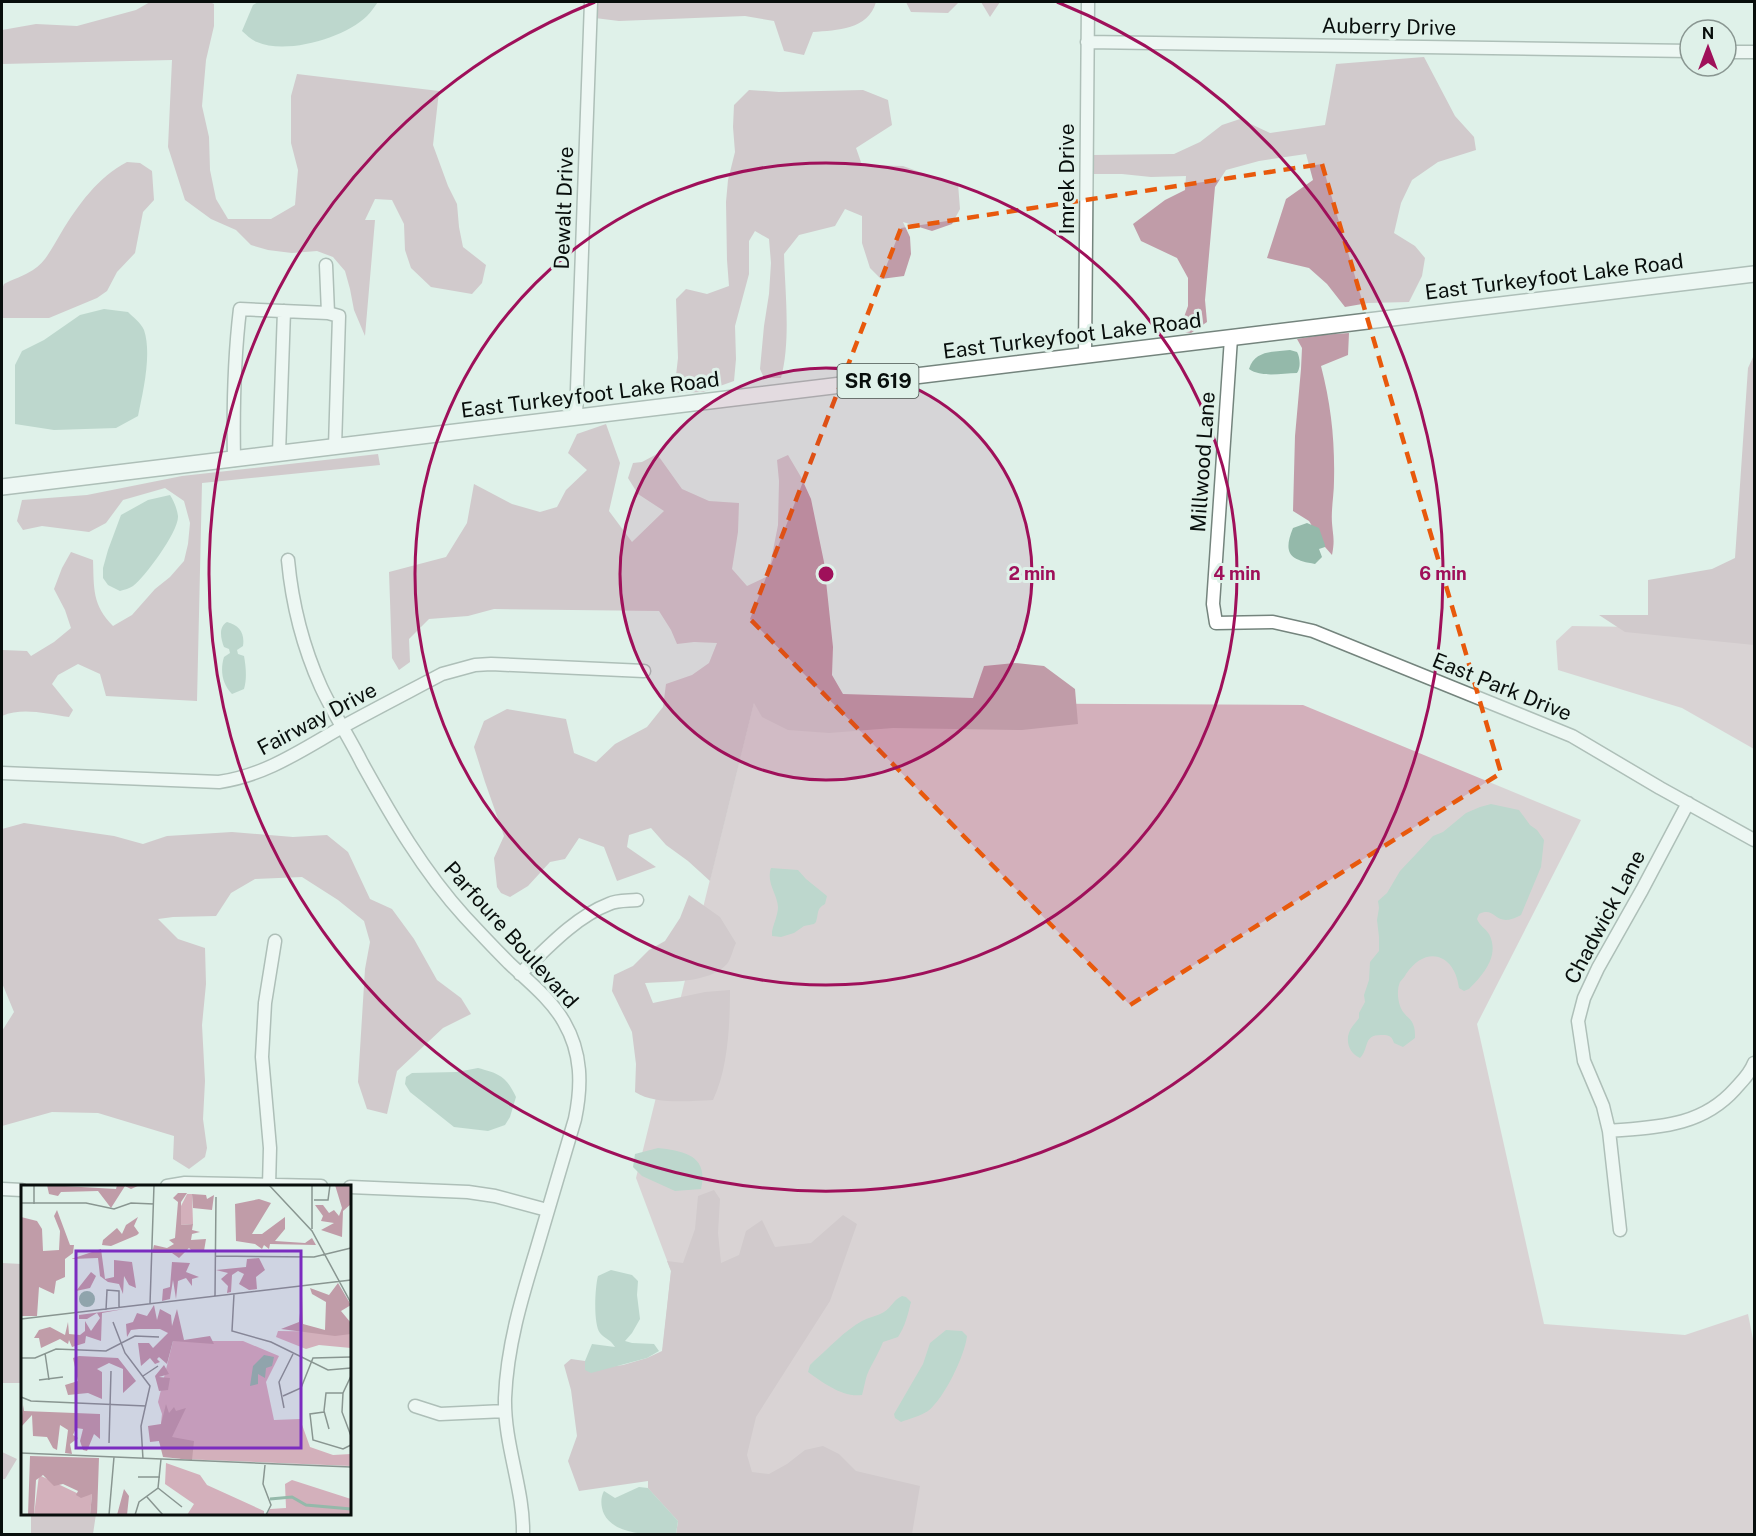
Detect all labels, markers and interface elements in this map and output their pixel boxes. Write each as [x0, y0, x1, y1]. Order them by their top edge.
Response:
street label: Auberry Drive [1321, 13, 1457, 40]
north arrow [1678, 18, 1738, 78]
text: N [1702, 24, 1714, 43]
street label: Imrek Drive [1054, 123, 1079, 235]
street label: Dewalt Drive [549, 146, 578, 270]
street label: East Turkeyfoot Lake Road [1423, 248, 1685, 305]
street label: East Turkeyfoot Lake Road [941, 307, 1203, 364]
road number: SR 619 [838, 364, 918, 398]
street label: East Turkeyfoot Lake Road [459, 366, 721, 423]
street label: Millwood Lane [1185, 391, 1220, 533]
text: 2 min [1008, 563, 1056, 584]
text: 4 min [1213, 563, 1261, 584]
text: 6 min [1419, 563, 1467, 584]
centre of rings [816, 564, 836, 584]
street label: East Park Drive [1429, 647, 1576, 726]
street label: Fairway Drive [253, 677, 381, 760]
street label: Chadwick Lane [1559, 846, 1650, 988]
street label: Parfoure Boulevard [439, 856, 584, 1013]
inset map [21, 1185, 351, 1515]

